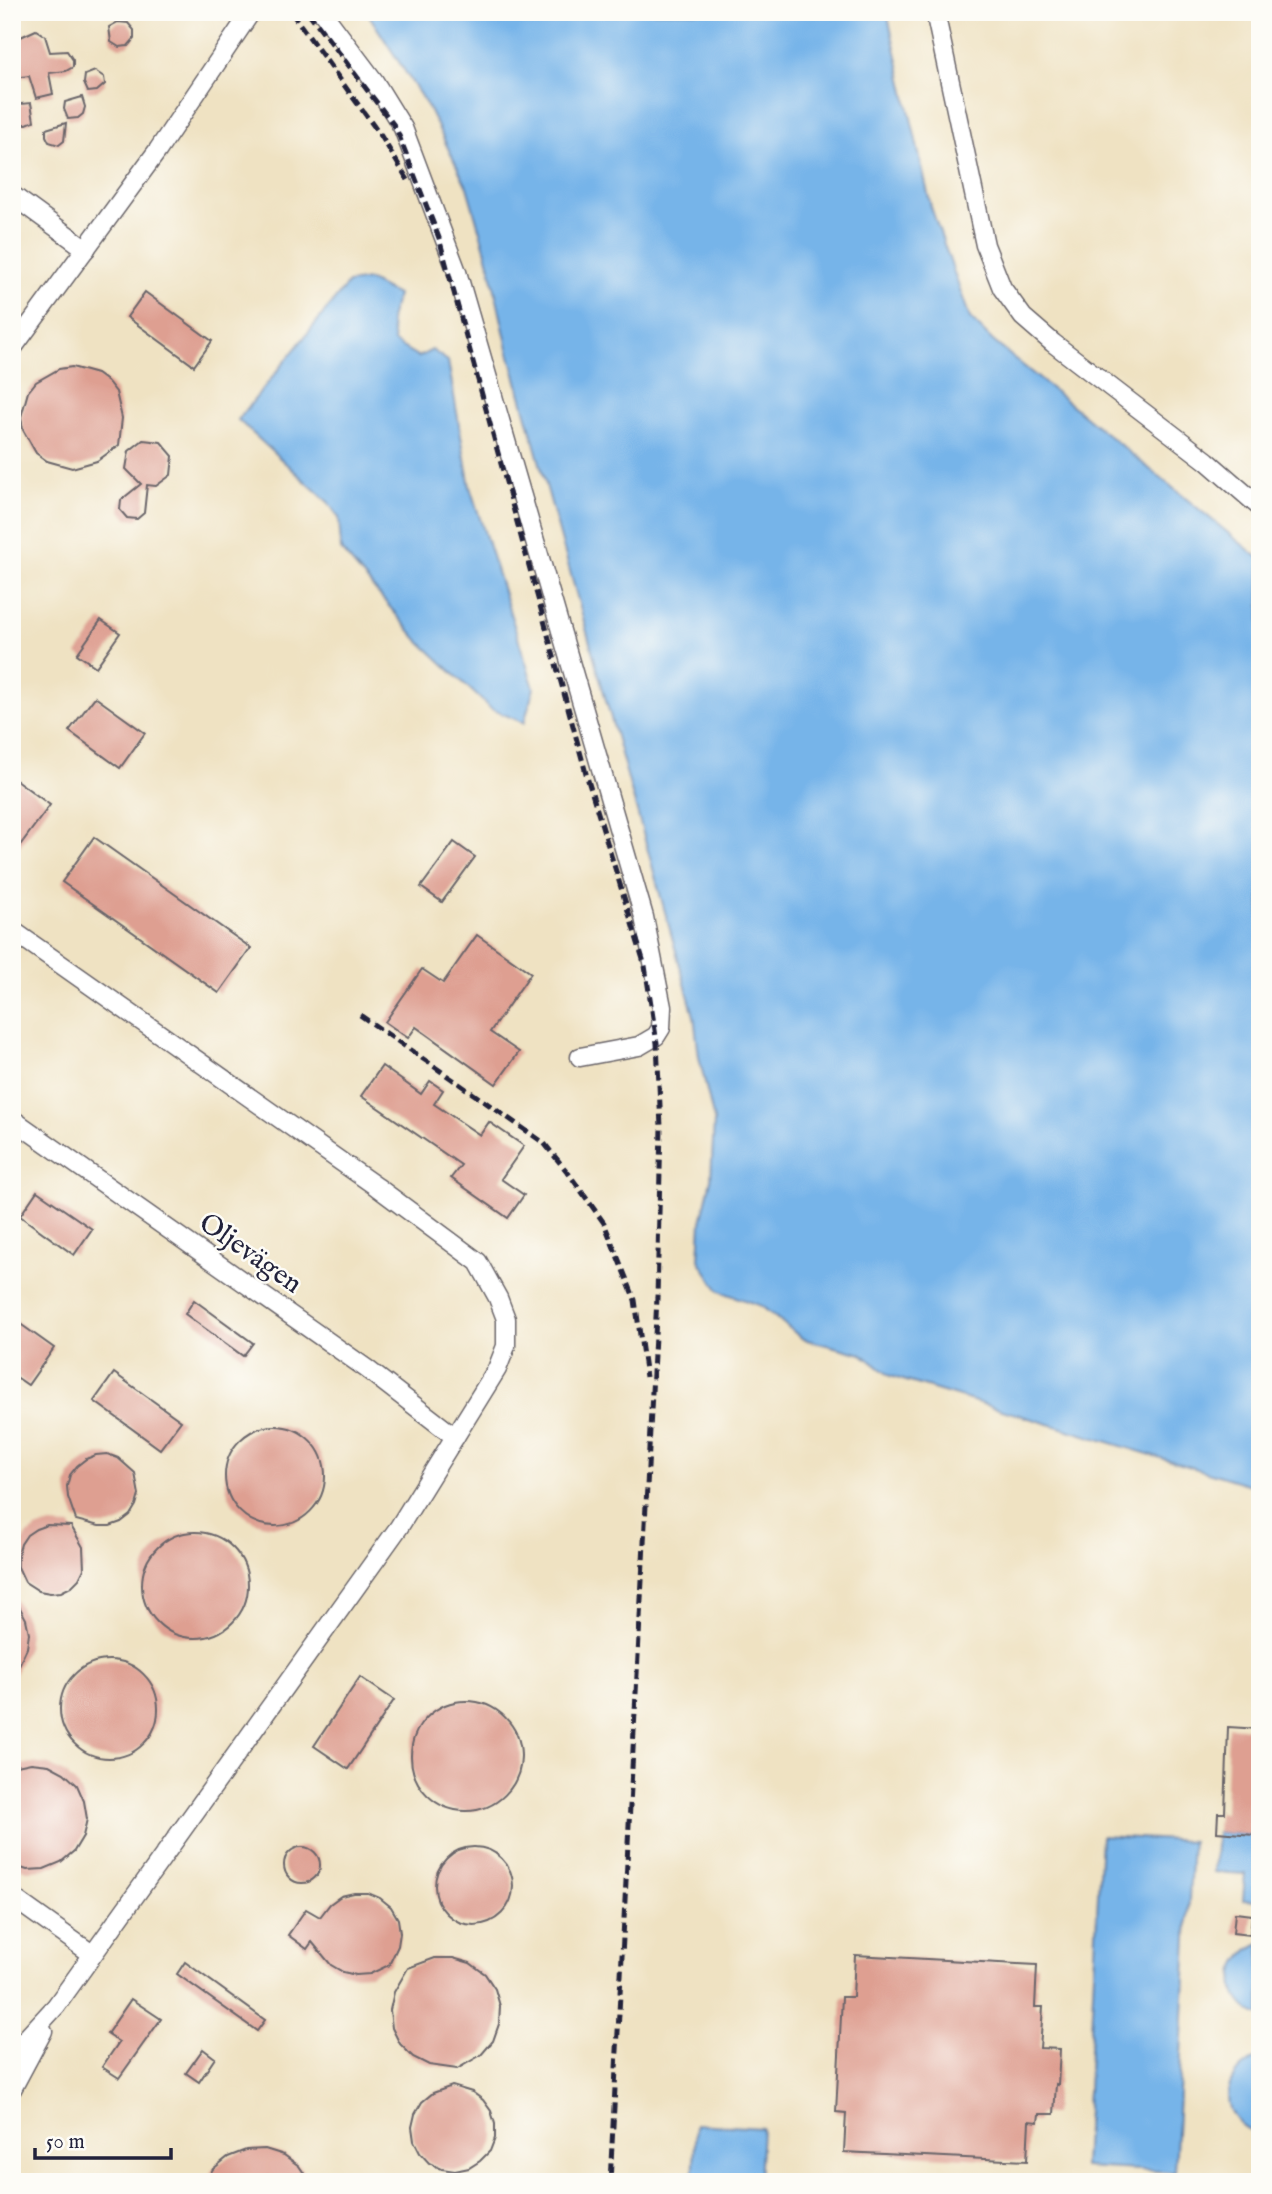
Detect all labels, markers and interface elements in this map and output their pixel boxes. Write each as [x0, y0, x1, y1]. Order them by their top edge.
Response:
street label: Oljevägen [192, 1206, 308, 1302]
scale bar [35, 2117, 172, 2161]
text: 50 m [46, 2129, 85, 2156]

